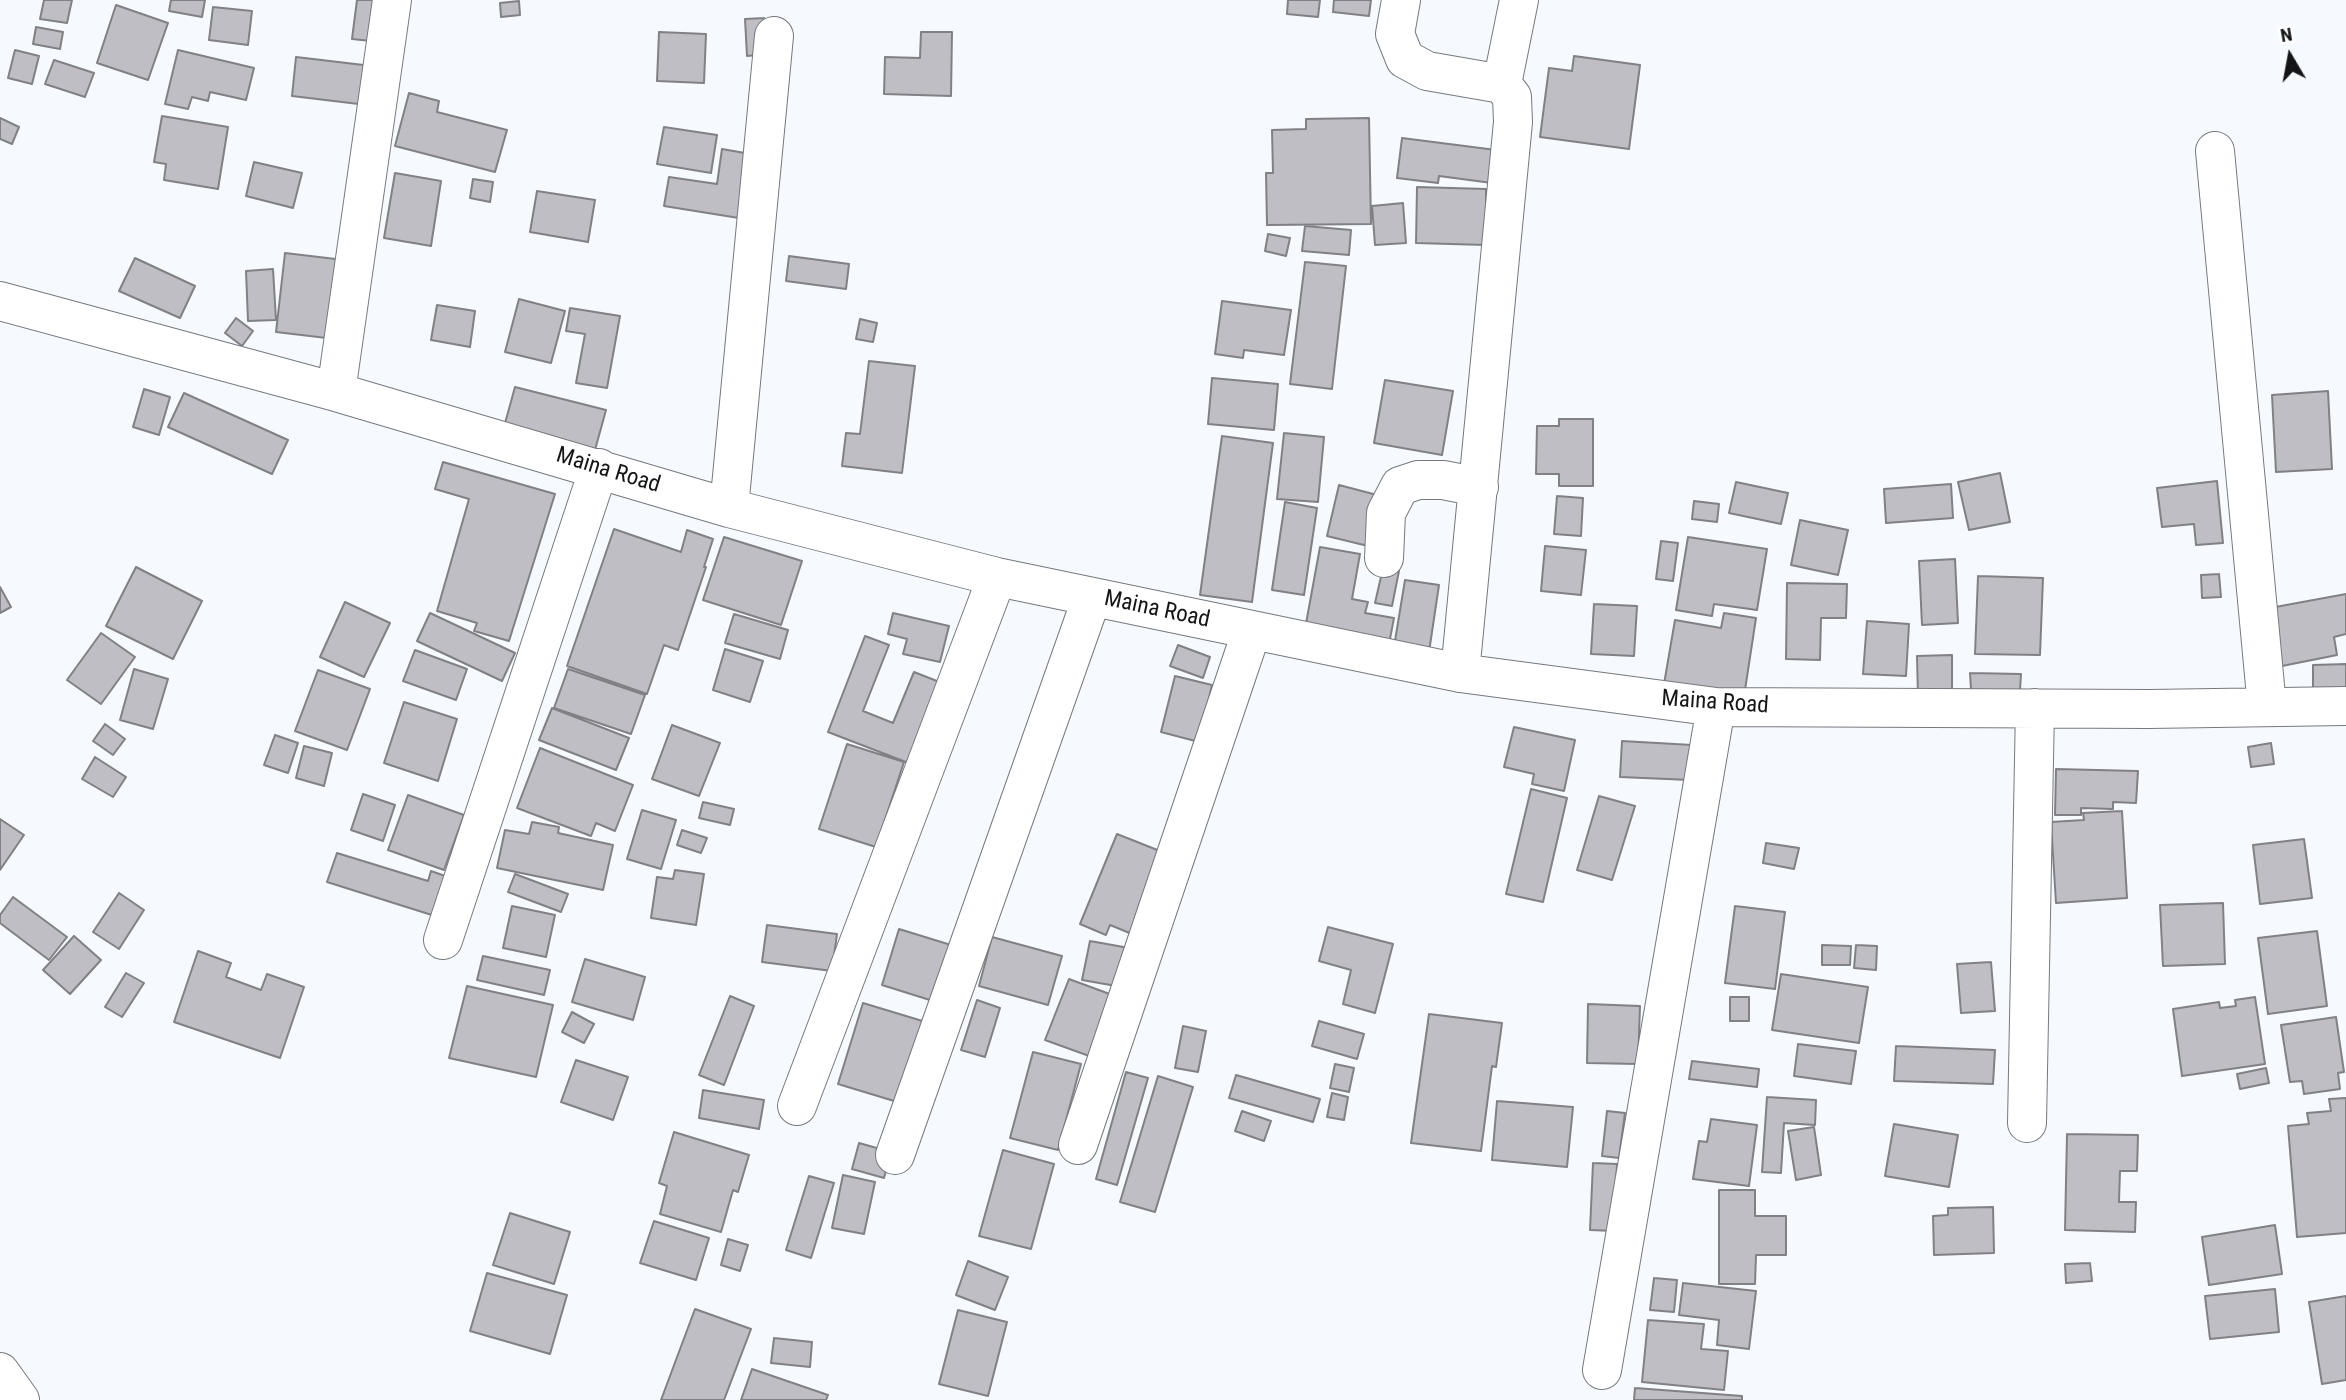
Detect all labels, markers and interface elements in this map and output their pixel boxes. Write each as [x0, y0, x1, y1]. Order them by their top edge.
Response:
north arrow [2255, 21, 2325, 91]
text: N [2279, 22, 2294, 47]
street label: Maina Road [553, 442, 663, 500]
street label: Maina Road [1102, 585, 1212, 635]
street label: Maina Road [1661, 685, 1769, 721]

